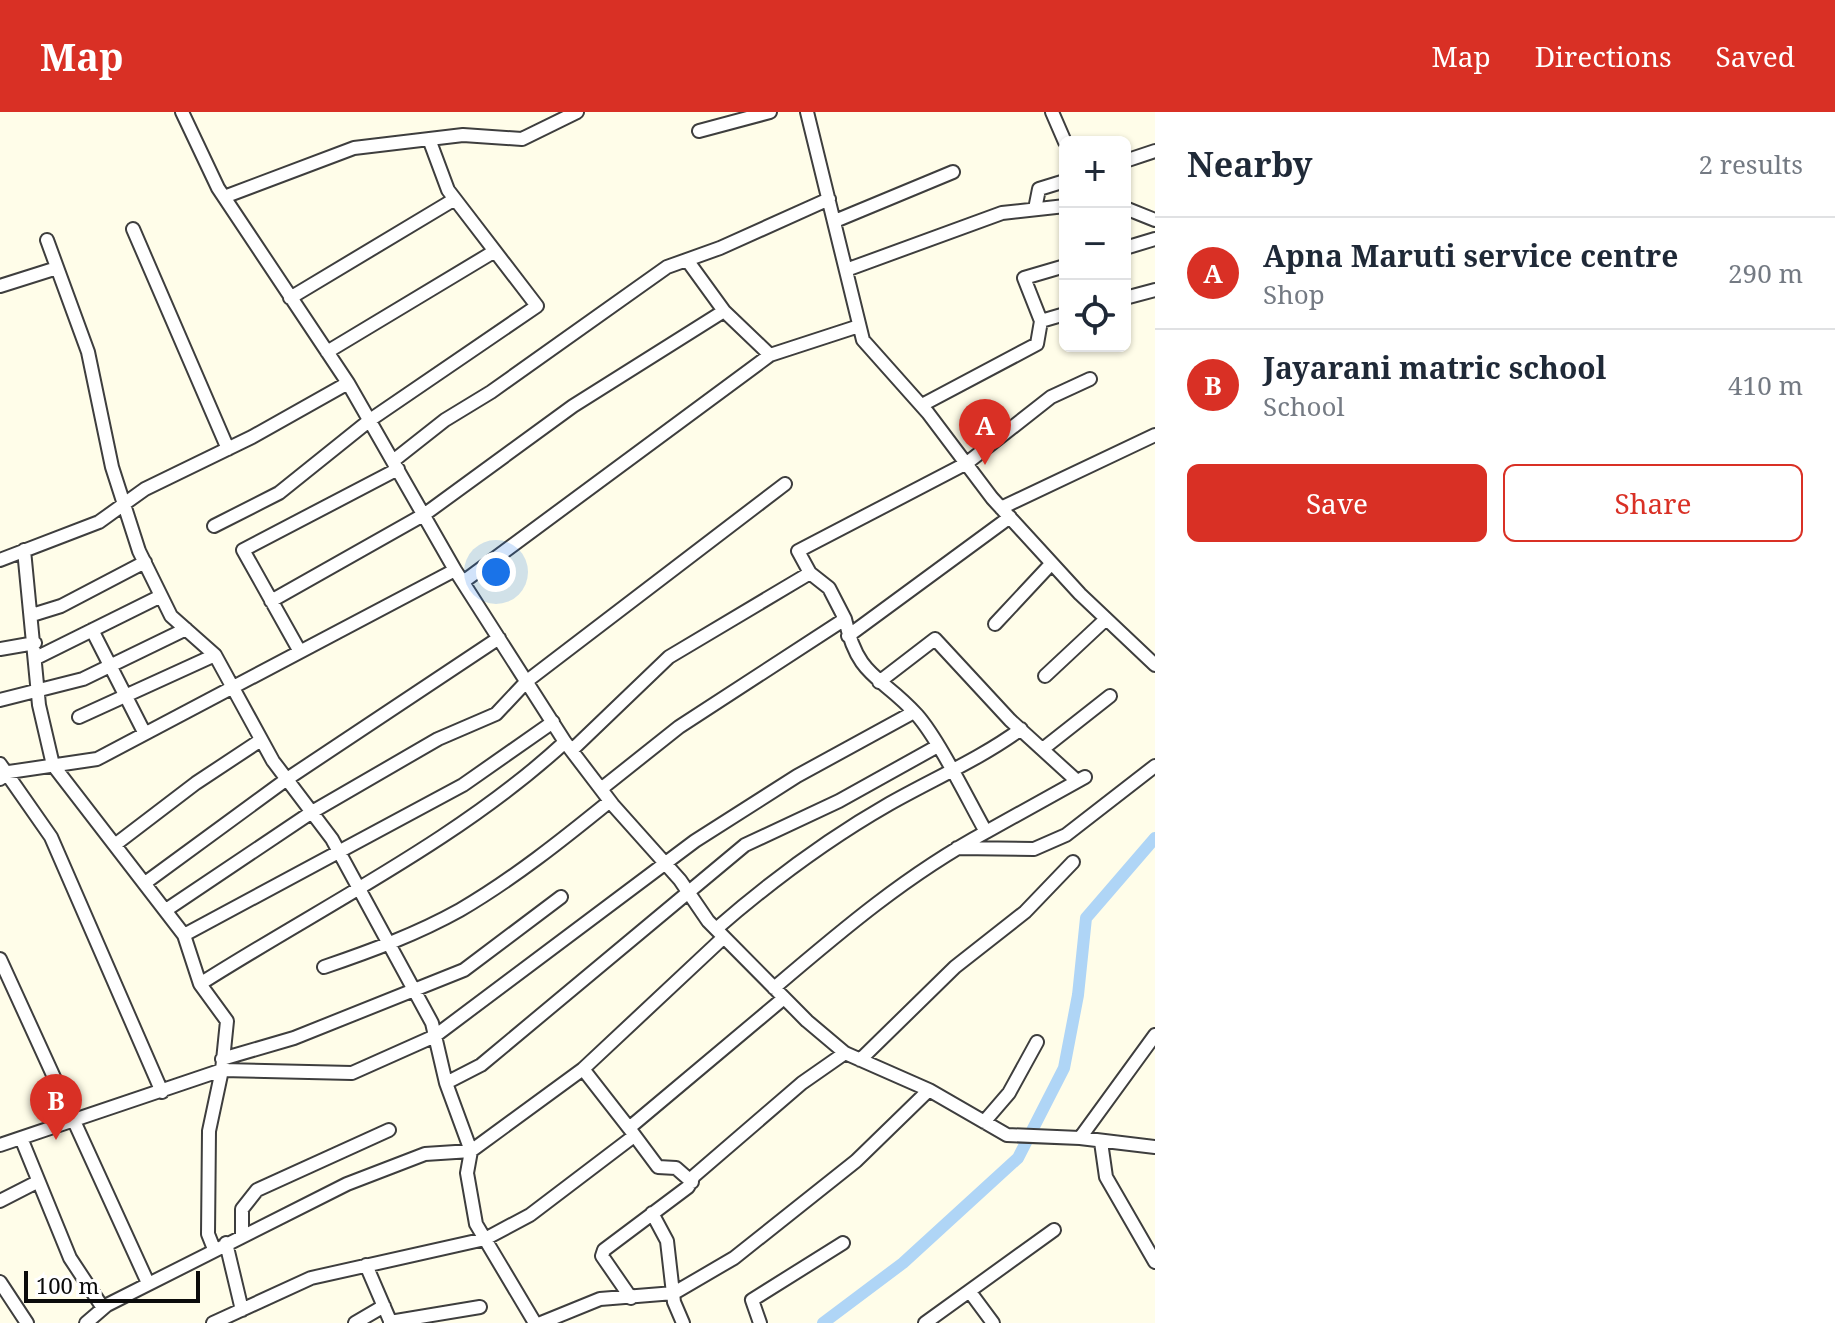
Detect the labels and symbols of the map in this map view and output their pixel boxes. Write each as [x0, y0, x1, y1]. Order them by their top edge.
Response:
pin: A [959, 399, 1011, 465]
your location [476, 552, 516, 592]
pin: B [30, 1074, 82, 1140]
scale bar [24, 1267, 200, 1303]

